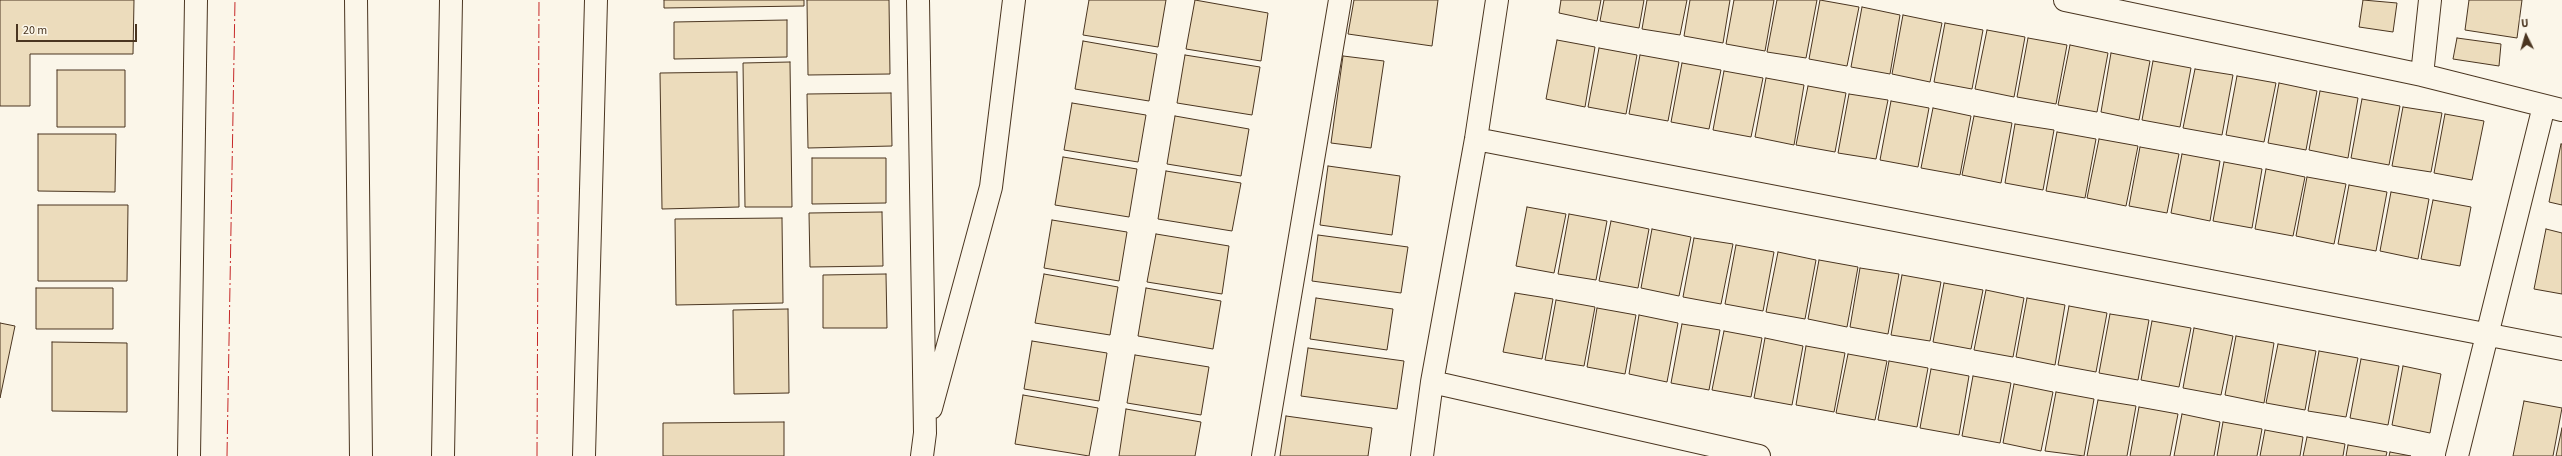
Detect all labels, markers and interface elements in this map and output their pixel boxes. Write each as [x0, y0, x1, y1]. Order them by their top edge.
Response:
scale bar [18, 16, 139, 42]
north arrow [2506, 16, 2546, 56]
text: U [2521, 16, 2529, 31]
text: 20 m [23, 22, 47, 39]

